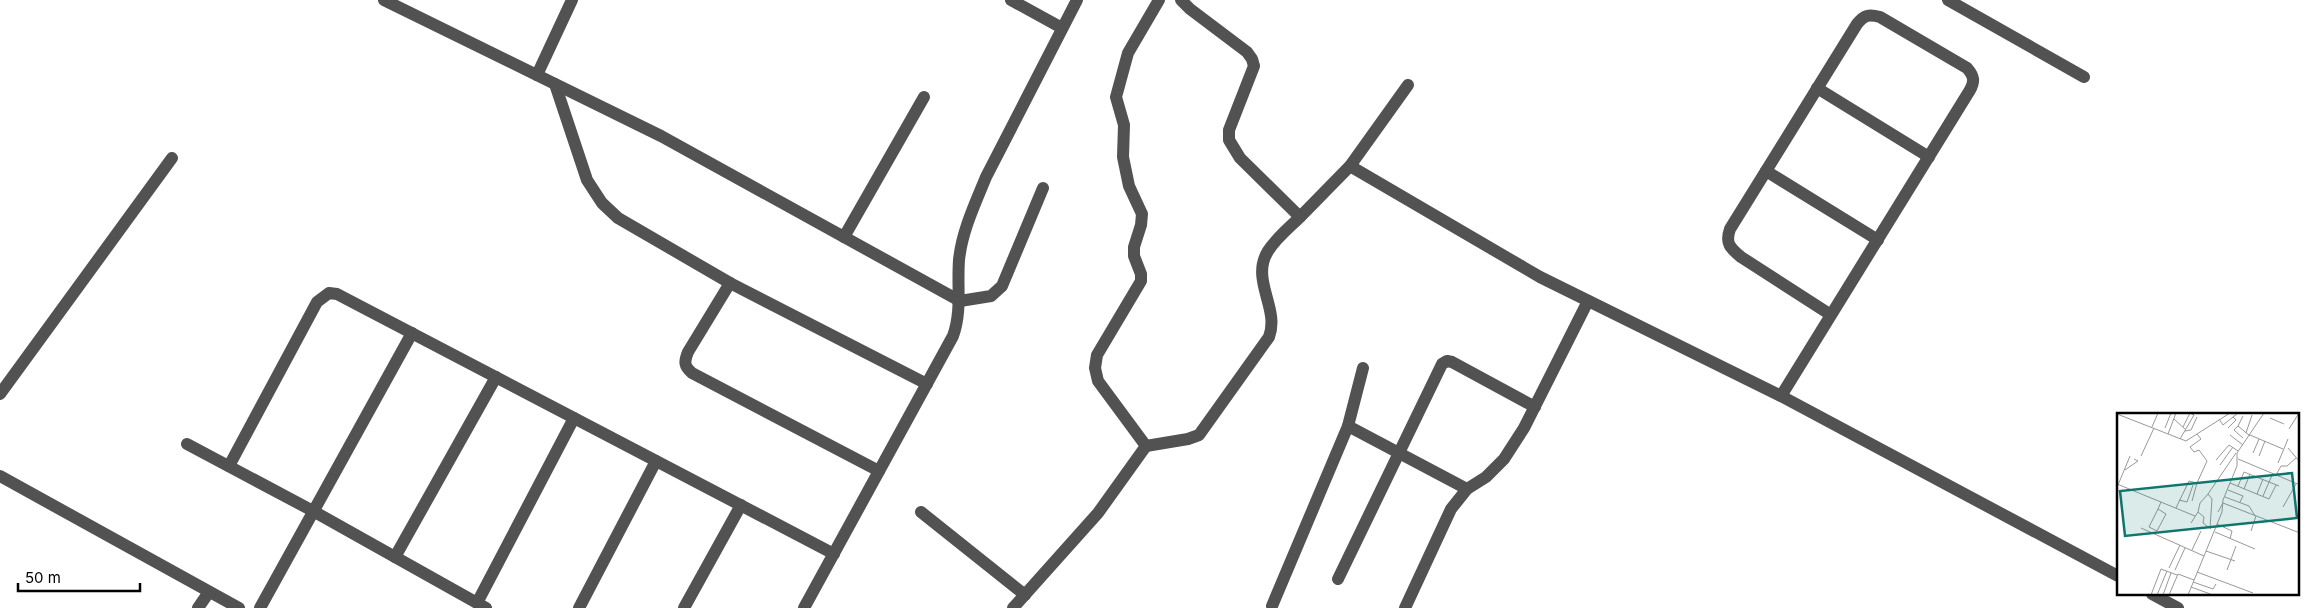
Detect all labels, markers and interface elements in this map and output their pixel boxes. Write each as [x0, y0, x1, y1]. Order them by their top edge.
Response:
inset map [2117, 413, 2300, 596]
scale bar [18, 560, 140, 592]
text: 50 m [25, 568, 61, 587]

